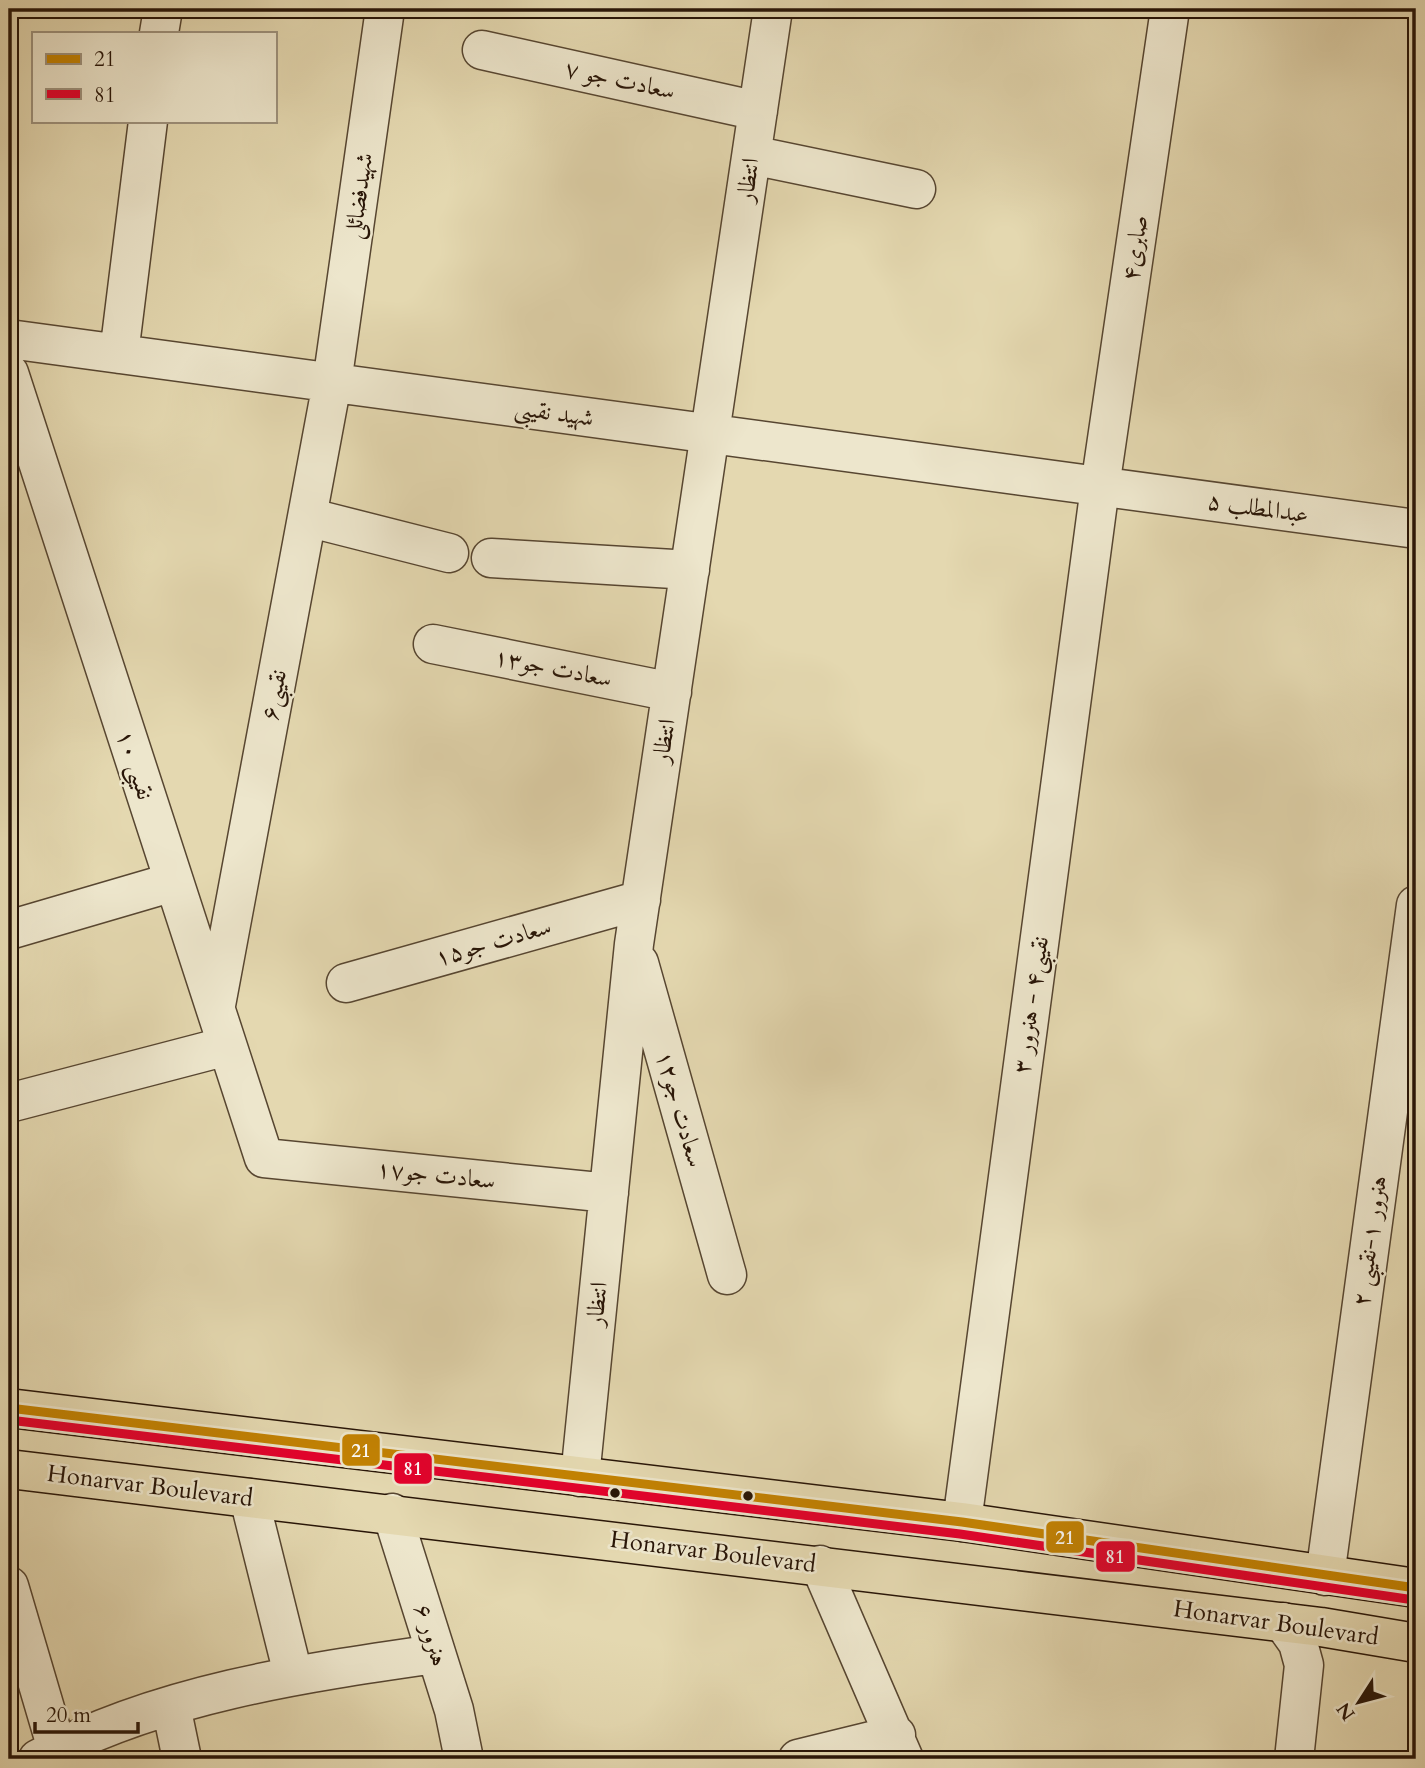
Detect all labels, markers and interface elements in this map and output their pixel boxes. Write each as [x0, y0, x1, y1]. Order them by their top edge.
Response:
legend [32, 32, 276, 122]
text: 21 [94, 45, 116, 74]
street label: سعادت جو ۷ [562, 52, 678, 108]
text: 81 [94, 81, 116, 110]
street label: شهیدفضائلی [337, 151, 381, 241]
street label: انتظار [728, 156, 767, 206]
street label: صابری۴ [1114, 213, 1156, 283]
street label: شهید نقیبی [512, 391, 596, 438]
street label: عبدالمطلب ۵ [1205, 485, 1311, 531]
street label: سعادت جو۱۳ [491, 640, 615, 696]
street label: نقیبی۶ [253, 667, 298, 724]
street label: انتظار [644, 717, 684, 767]
street label: نقیبی ۱۰ [105, 726, 162, 805]
street label: سعادت جو۱۵ [431, 910, 555, 974]
street label: نقیبی۴ - هنرور ۳ [1005, 934, 1060, 1076]
street label: سعادت جو۱۲ [648, 1047, 712, 1171]
street label: سعادت جو۱۷ [375, 1152, 497, 1198]
street label: هنرور ۱-نقیبی ۲ [1344, 1173, 1398, 1309]
street label: انتظار [578, 1280, 616, 1330]
line badge: 21 [341, 1433, 381, 1467]
text: 21 [351, 1438, 371, 1464]
line badge: 81 [393, 1452, 433, 1485]
text: 81 [403, 1456, 423, 1482]
street label: Honarvar Boulevard [45, 1457, 255, 1515]
unlabelled marker [608, 1486, 622, 1500]
unlabelled marker [741, 1489, 755, 1503]
line badge: 21 [1045, 1520, 1085, 1554]
street label: Honarvar Boulevard [608, 1523, 818, 1581]
text: 21 [1055, 1525, 1075, 1551]
line badge: 81 [1095, 1540, 1136, 1573]
text: 81 [1105, 1544, 1125, 1570]
street label: Honarvar Boulevard [1171, 1592, 1381, 1654]
street label: هنرور ۶ [406, 1600, 456, 1670]
north arrow [1324, 1666, 1394, 1736]
scale bar [35, 1691, 138, 1735]
text: N [1330, 1697, 1361, 1726]
text: 20 m [46, 1701, 91, 1730]

